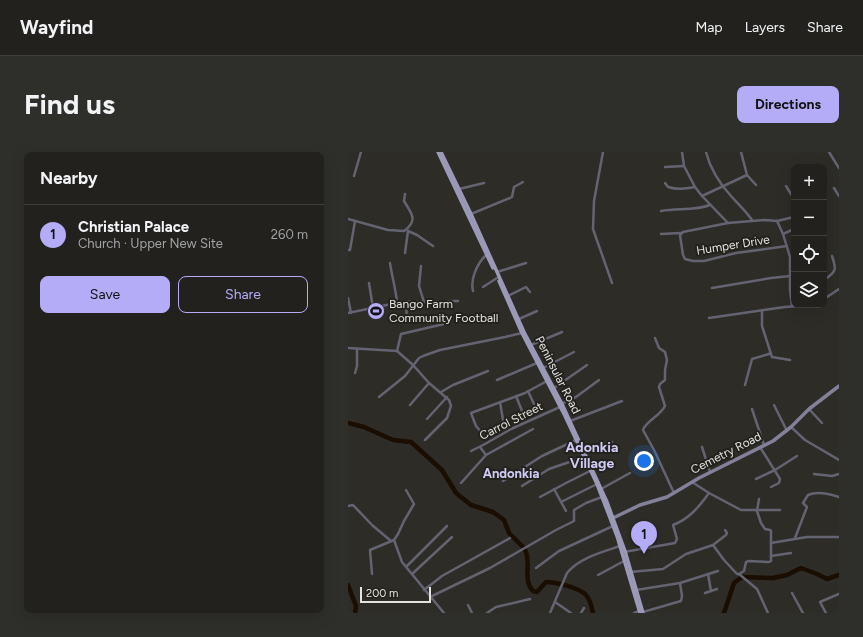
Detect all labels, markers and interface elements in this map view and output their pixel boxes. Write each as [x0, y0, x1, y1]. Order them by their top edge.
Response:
text: Wayfind [20, 16, 93, 39]
text: Map [695, 19, 723, 36]
text: Layers [745, 19, 785, 36]
text: Share [807, 19, 843, 36]
button: Directions [737, 86, 839, 123]
text: Find us [24, 87, 115, 121]
map controls [791, 164, 827, 308]
button: + [791, 164, 827, 200]
text: Nearby [40, 168, 98, 188]
button: − [791, 200, 827, 236]
text: Christian Palace [78, 218, 189, 236]
text: 1 [50, 227, 56, 242]
text: 260 m [271, 227, 308, 242]
street label: Humper Drive [695, 232, 771, 258]
text: Church · Upper New Site [78, 236, 223, 251]
button: locate [791, 236, 827, 272]
button: layers [791, 272, 827, 308]
button: Save [40, 276, 170, 313]
button: Share [178, 276, 308, 313]
place label: Bango Farm Community Football [389, 297, 498, 325]
sports icon: Bango Farm Community Football [366, 301, 386, 321]
street label: Peninsular Road [532, 334, 584, 416]
street label: Carrol Street [477, 399, 545, 443]
street label: Cemetry Road [688, 429, 764, 477]
district label: Adonkia Village [566, 439, 618, 472]
your location [634, 451, 654, 471]
district label: Andonkia [483, 466, 539, 481]
pin: 1 [631, 521, 657, 554]
scale bar [360, 585, 431, 604]
text: 200 m [366, 587, 398, 600]

